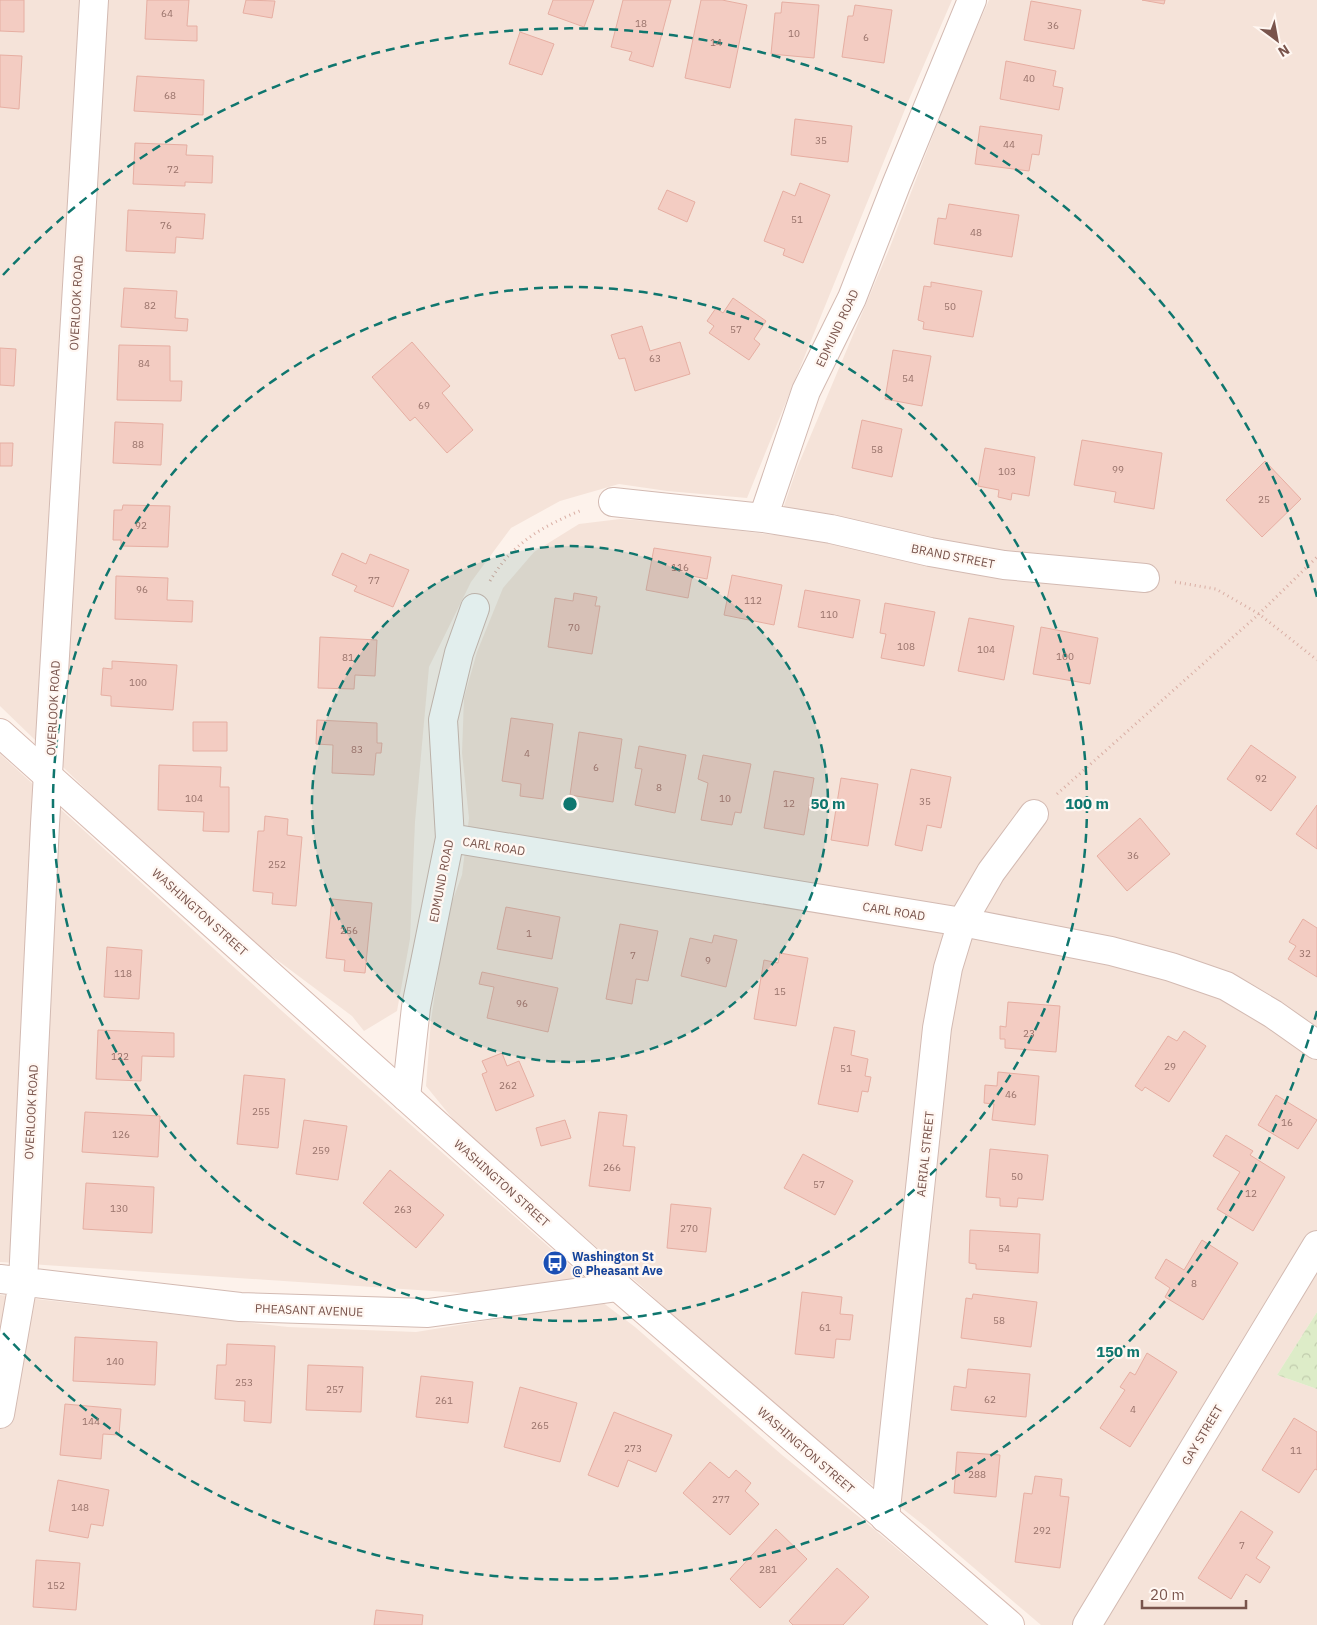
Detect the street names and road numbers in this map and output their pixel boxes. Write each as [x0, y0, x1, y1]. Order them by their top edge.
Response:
street label: OVERLOOK ROAD [66, 255, 86, 351]
street label: EDMUND ROAD [812, 287, 862, 369]
street label: BRAND STREET [910, 541, 996, 571]
street label: OVERLOOK ROAD [43, 660, 63, 756]
street label: CARL ROAD [462, 834, 526, 858]
street label: EDMUND ROAD [426, 838, 456, 924]
street label: WASHINGTON STREET [149, 865, 251, 959]
street label: CARL ROAD [862, 899, 926, 923]
street label: OVERLOOK ROAD [21, 1064, 41, 1160]
street label: AERIAL STREET [913, 1110, 937, 1198]
street label: WASHINGTON STREET [451, 1136, 553, 1230]
street label: PHEASANT AVENUE [255, 1301, 363, 1319]
street label: GAY STREET [1178, 1402, 1226, 1468]
street label: WASHINGTON STREET [754, 1404, 858, 1496]

